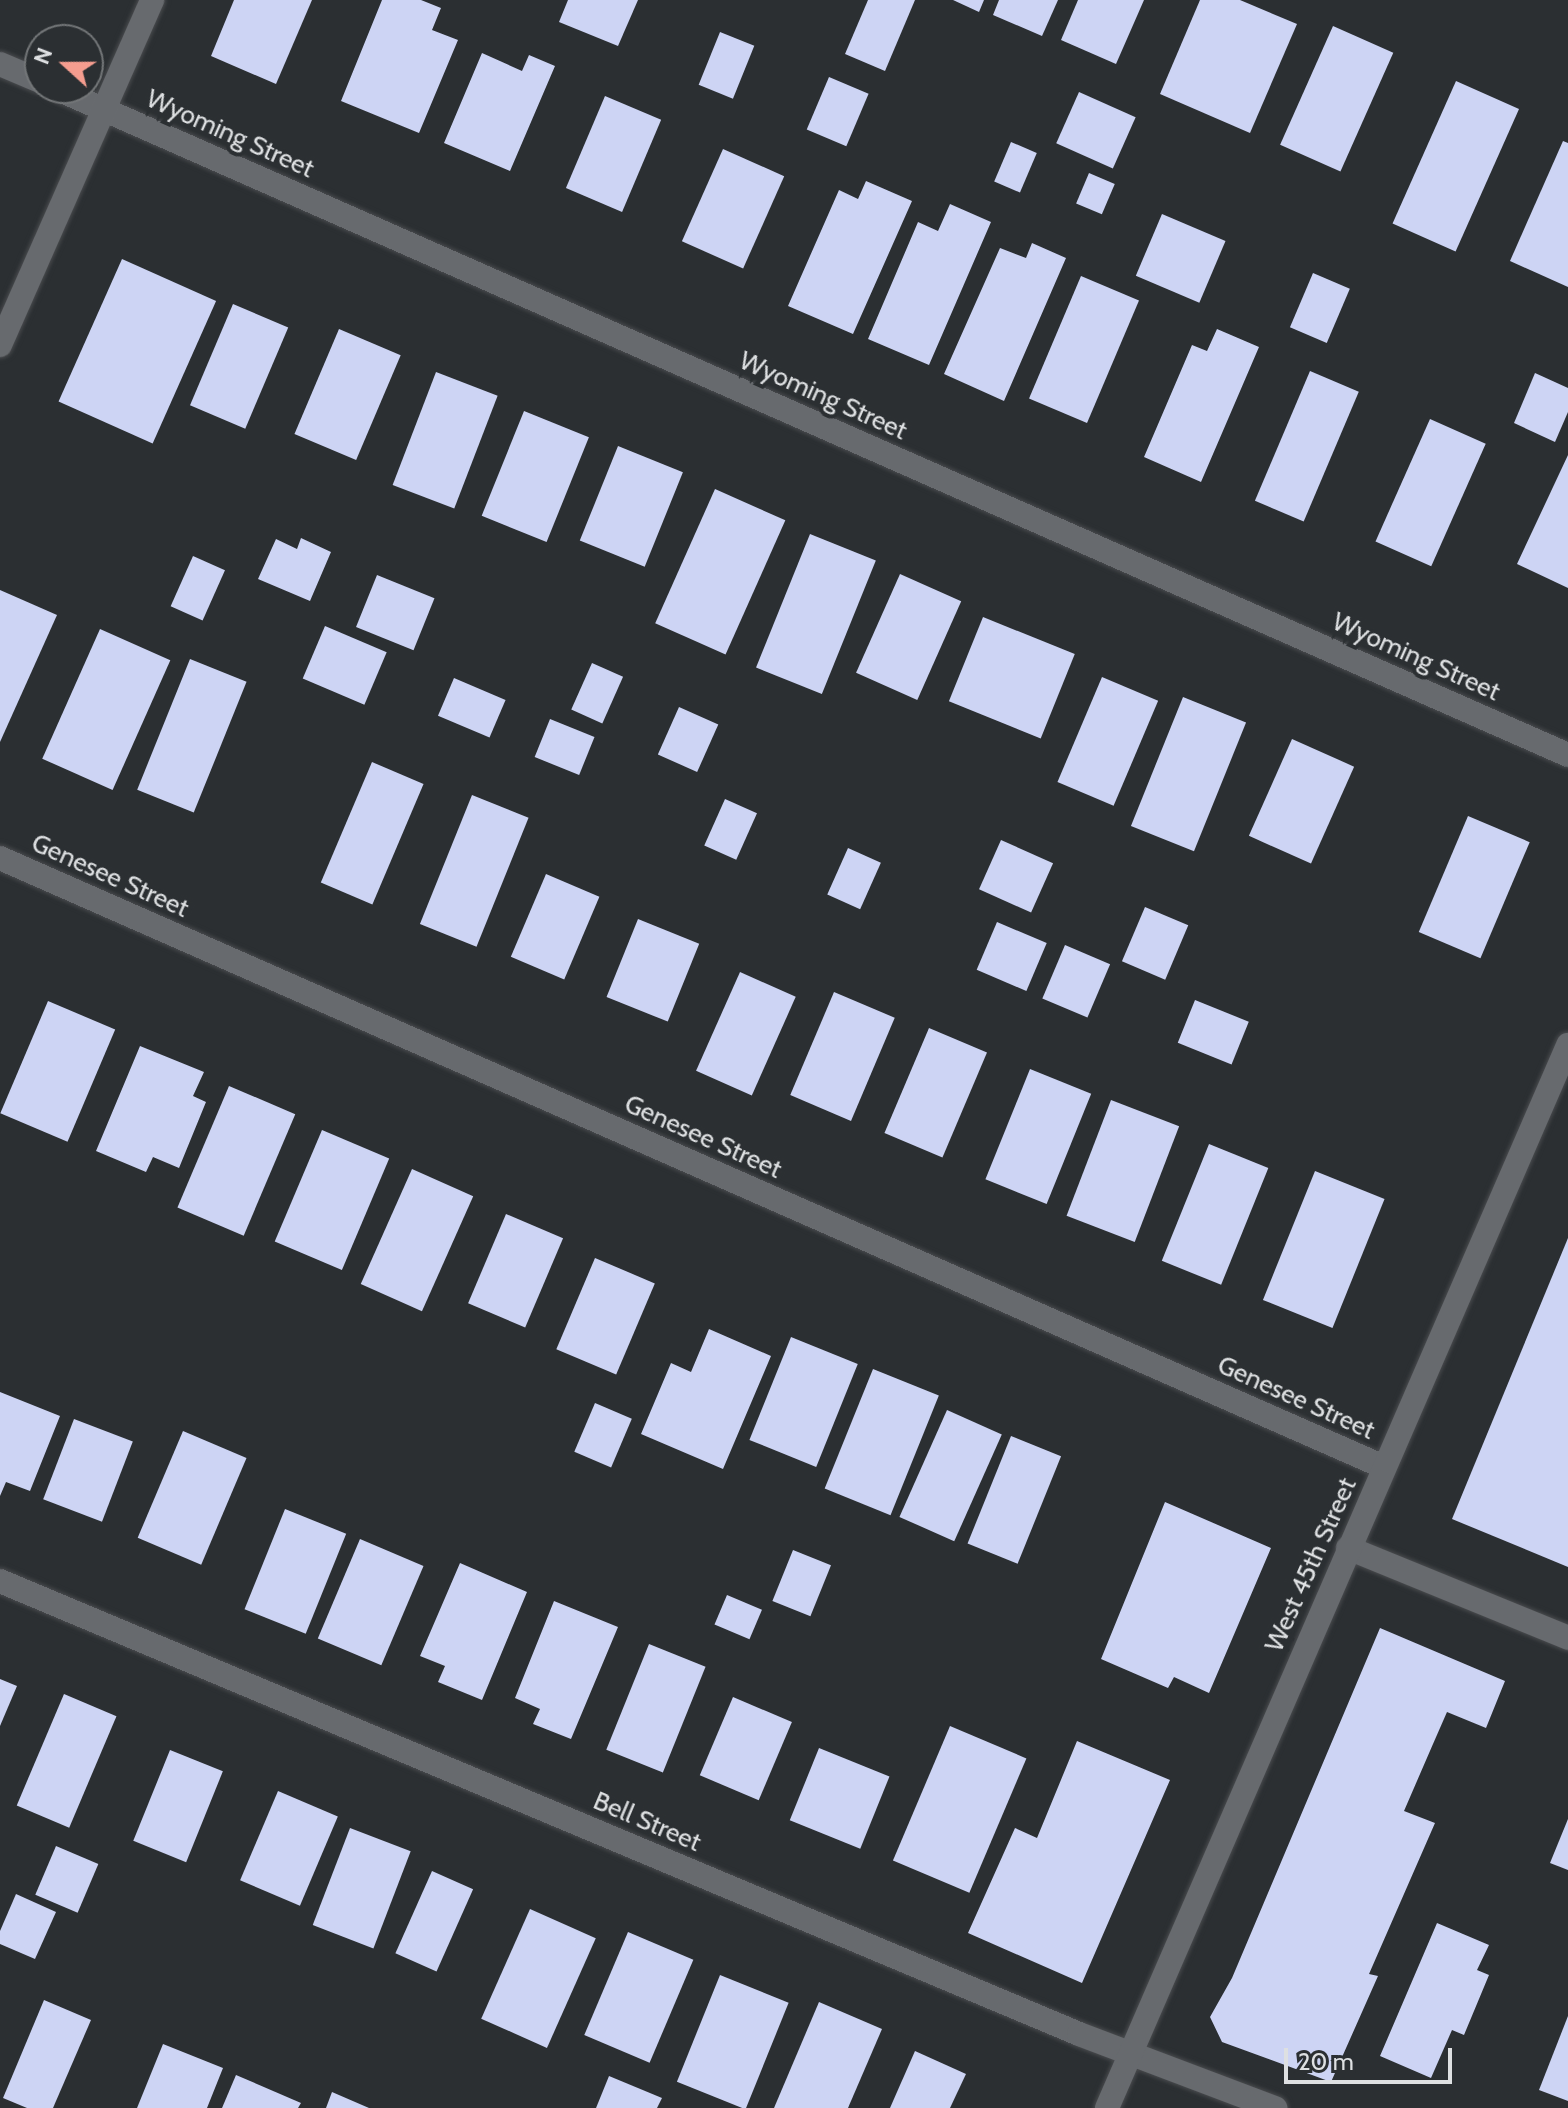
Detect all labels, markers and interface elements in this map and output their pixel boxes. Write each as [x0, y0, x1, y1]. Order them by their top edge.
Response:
north arrow [24, 24, 104, 104]
text: N [28, 44, 58, 68]
street label: Wyoming Street [141, 83, 319, 185]
street label: Wyoming Street [734, 345, 912, 447]
street label: Wyoming Street [1327, 606, 1505, 708]
street label: Genesee Street [27, 827, 193, 925]
street label: Genesee Street [620, 1088, 786, 1186]
street label: Genesee Street [1213, 1349, 1379, 1447]
street label: West 45th Street [1259, 1473, 1363, 1657]
street label: Bell Street [589, 1785, 705, 1859]
scale bar [1288, 2032, 1456, 2082]
text: 20 m [1298, 2047, 1354, 2076]

